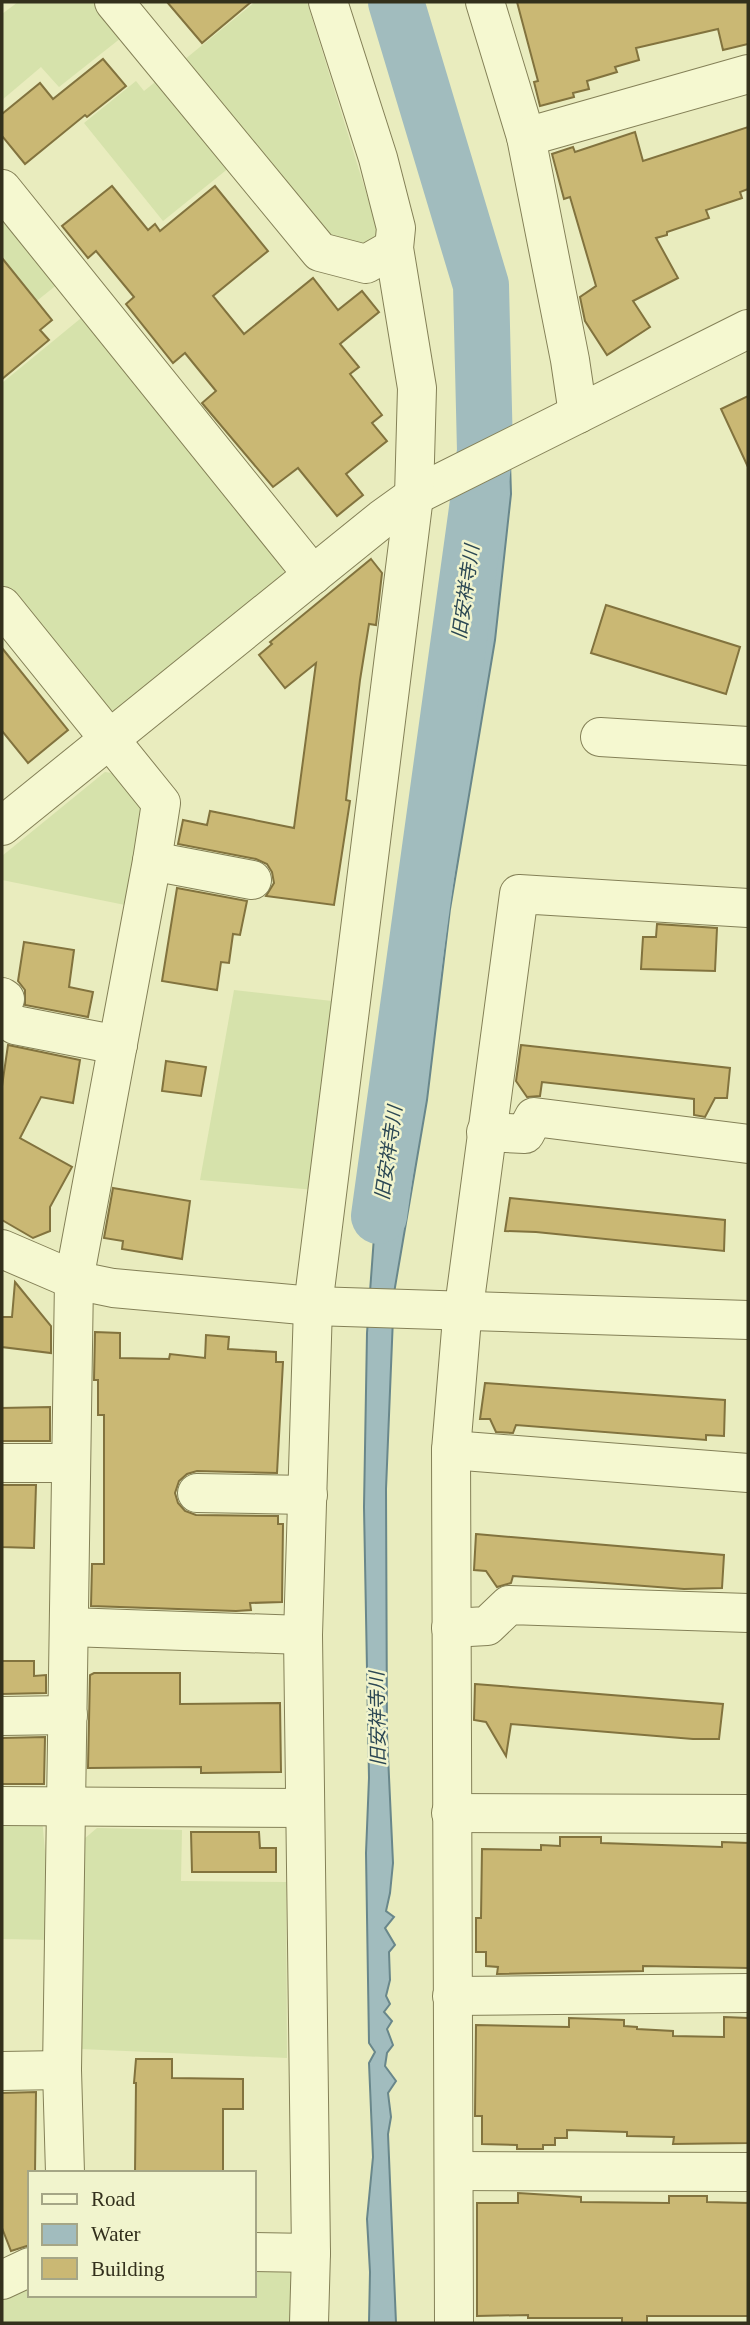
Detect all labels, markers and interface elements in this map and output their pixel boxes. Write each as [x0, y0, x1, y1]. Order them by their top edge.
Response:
water label: 旧安祥寺川 [448, 542, 483, 641]
water label: 旧安祥寺川 [371, 1103, 406, 1202]
water label: 旧安祥寺川 [366, 1669, 389, 1767]
legend [28, 2171, 256, 2297]
text: Road [91, 2187, 136, 2211]
text: Water [91, 2222, 141, 2246]
text: Building [91, 2257, 165, 2281]

